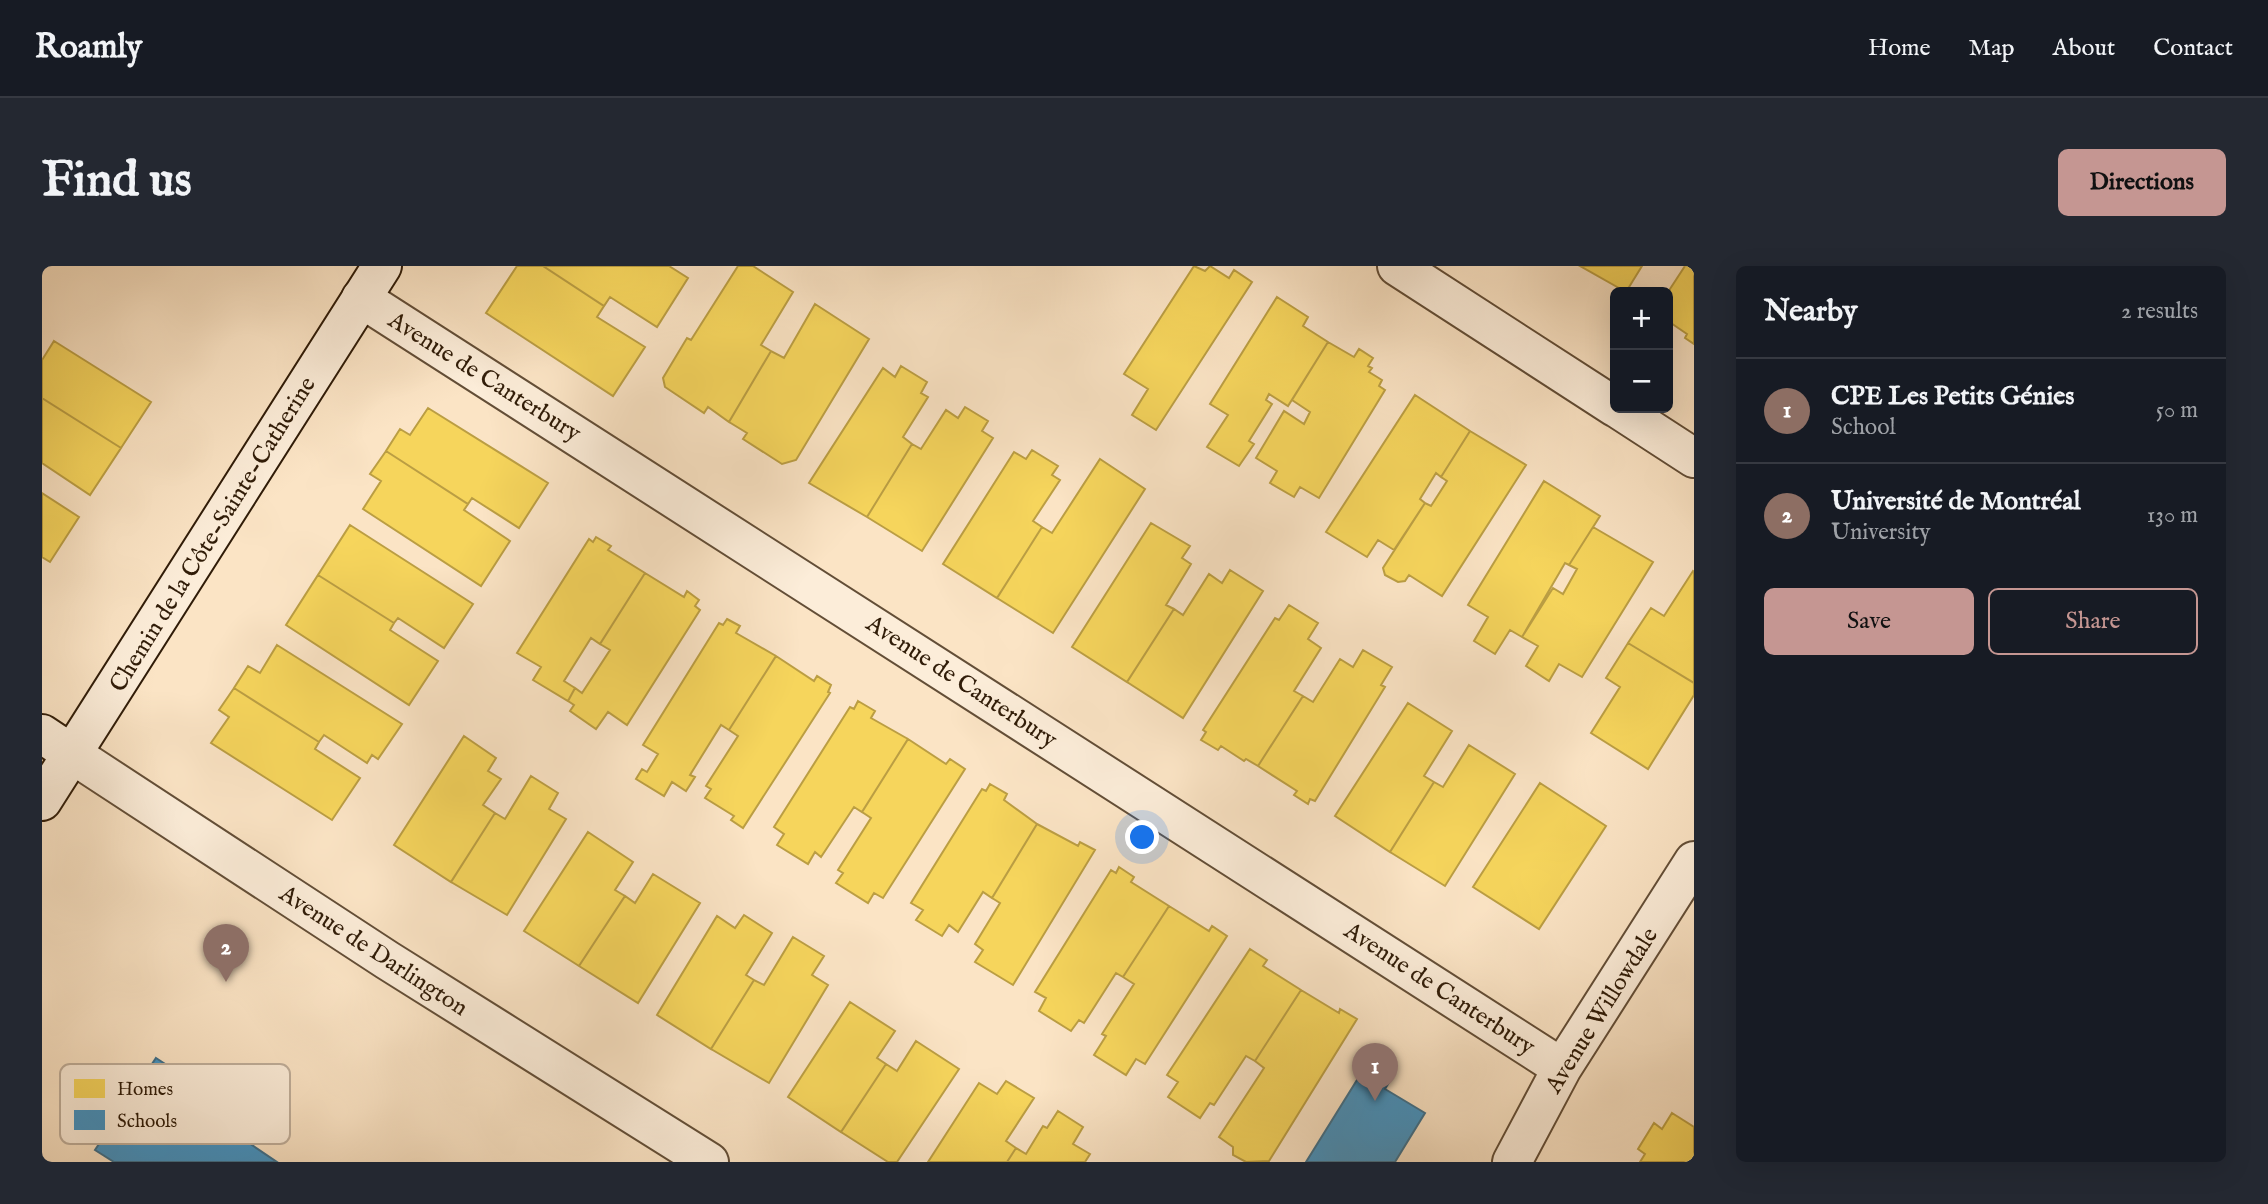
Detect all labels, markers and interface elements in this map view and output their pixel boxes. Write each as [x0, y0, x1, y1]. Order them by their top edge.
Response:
text: Roamly [35, 27, 142, 69]
text: Home [1868, 33, 1931, 64]
text: Map [1969, 33, 2015, 64]
text: About [2053, 33, 2115, 64]
text: Contact [2153, 33, 2233, 64]
button: Directions [2058, 149, 2226, 216]
text: Find us [42, 151, 192, 213]
map controls [1610, 287, 1673, 413]
button: + [1610, 287, 1673, 350]
text: Nearby [1764, 293, 1857, 331]
text: 2 results [2121, 297, 2198, 326]
street label: Avenue de Canterbury [381, 305, 587, 449]
button: − [1610, 350, 1673, 413]
street label: Chemin de la Côte-Sainte-Catherine [103, 371, 323, 698]
text: CPE Les Petits Génies [1831, 380, 2074, 413]
text: 1 [1783, 396, 1791, 425]
text: 50 m [2156, 396, 2198, 425]
text: School [1831, 413, 1896, 442]
text: Université de Montréal [1831, 485, 2081, 518]
text: 2 [1782, 501, 1792, 530]
text: 130 m [2147, 501, 2198, 530]
text: University [1831, 518, 1931, 547]
button: Save [1764, 588, 1974, 655]
button: Share [1988, 588, 2198, 655]
street label: Avenue de Canterbury [859, 608, 1063, 756]
your location [1125, 820, 1159, 854]
street label: Avenue de Darlington [272, 878, 474, 1024]
street label: Avenue de Canterbury [1337, 915, 1541, 1063]
street label: Avenue Willowdale [1538, 922, 1666, 1100]
pin: 2 [203, 924, 249, 982]
pin: 1 [1352, 1043, 1398, 1101]
legend [60, 1064, 290, 1144]
text: Homes [117, 1078, 173, 1102]
text: Schools [117, 1110, 177, 1134]

